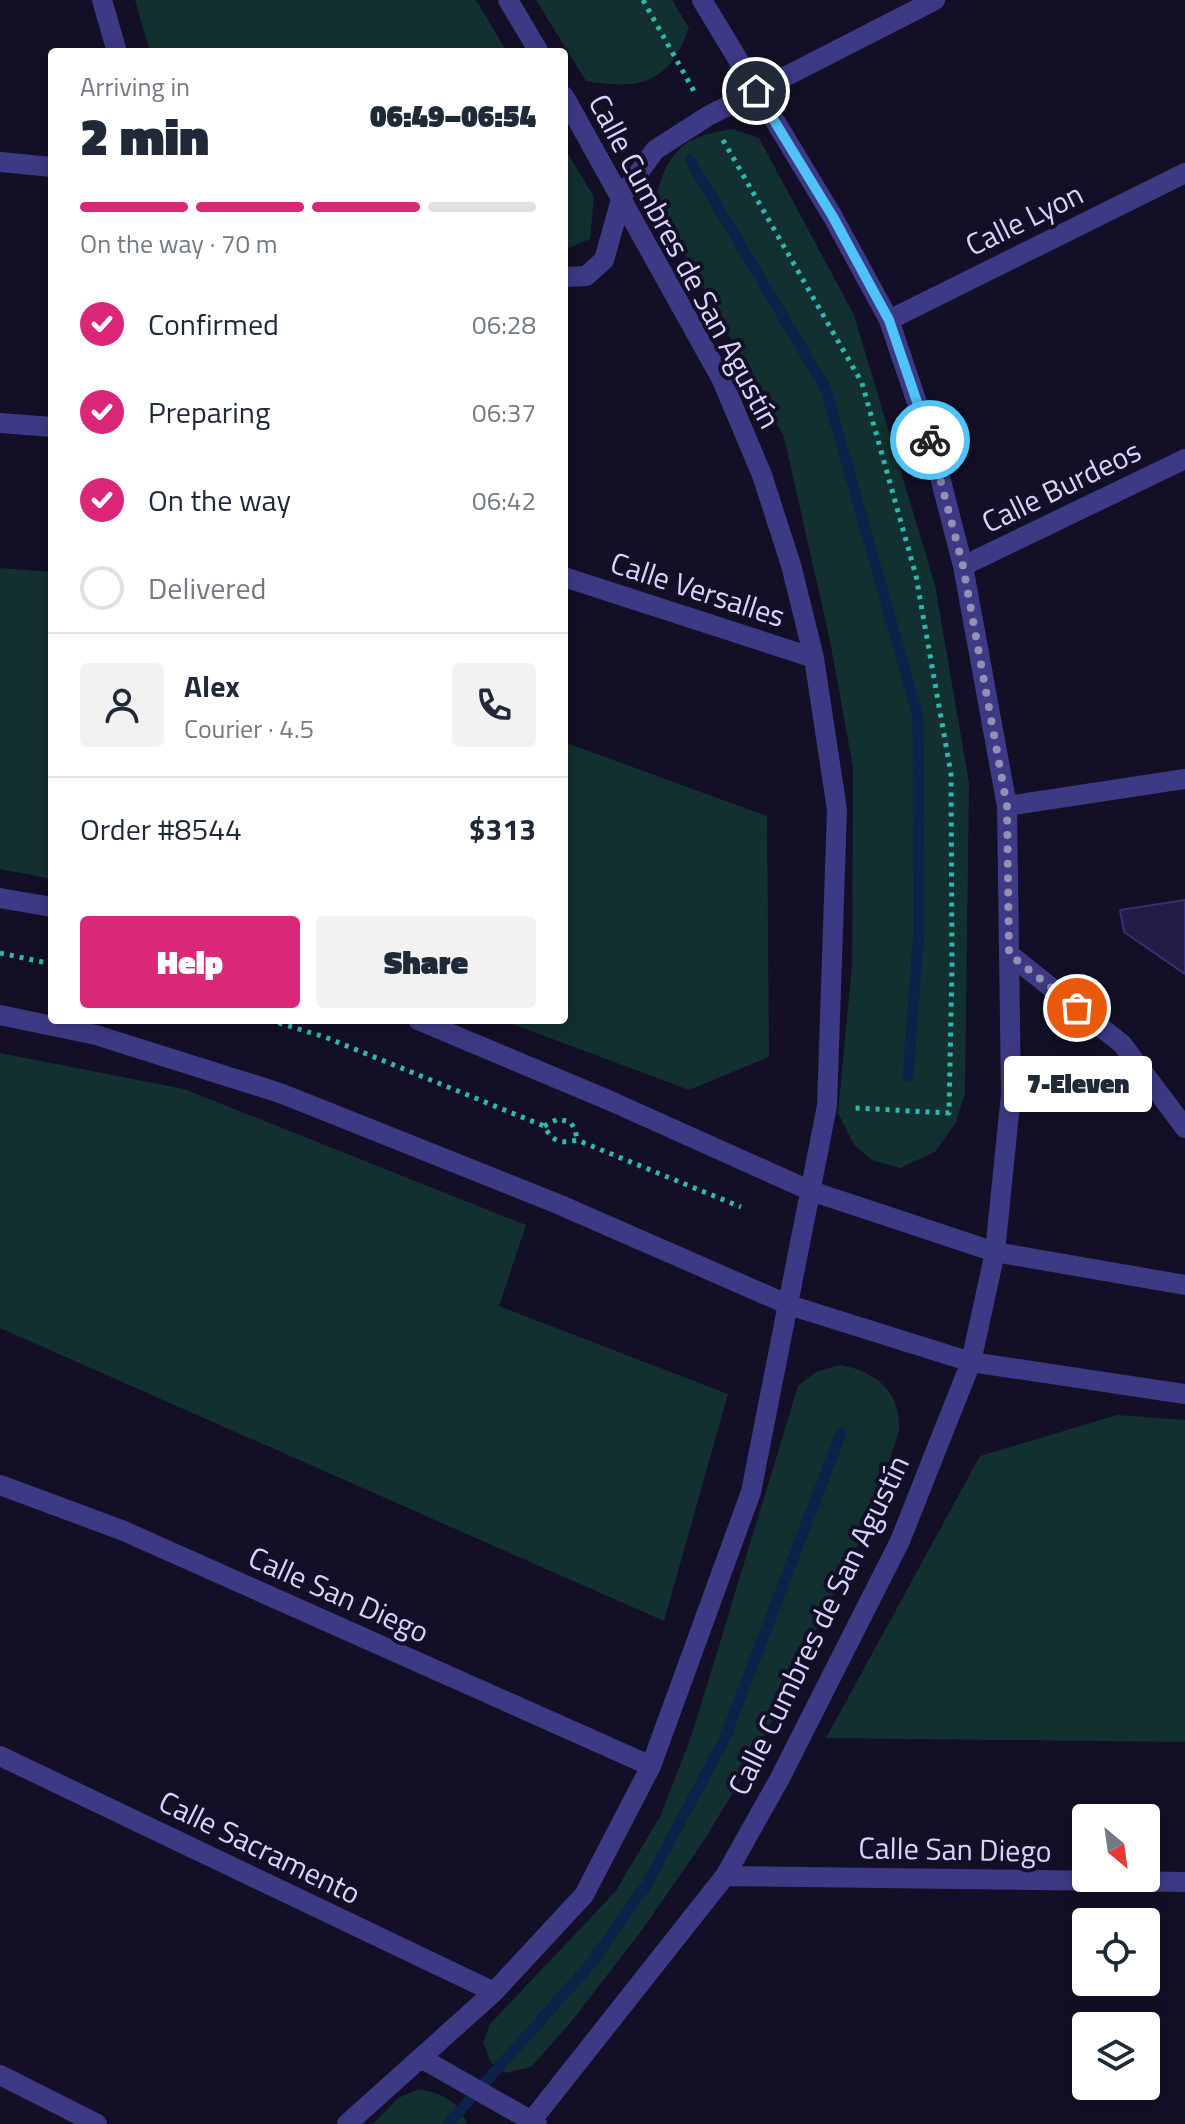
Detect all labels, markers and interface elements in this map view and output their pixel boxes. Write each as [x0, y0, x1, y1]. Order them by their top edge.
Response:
pin [722, 57, 790, 125]
text: Arriving in [80, 67, 190, 106]
icon: home [734, 69, 778, 113]
street label: Calle Cumbres de San Agustín [577, 85, 793, 437]
text: 06:49–06:54 [370, 93, 536, 139]
text: 2 min [80, 96, 209, 175]
street label: Calle Lyon [957, 171, 1091, 267]
text: On the way · 70 m [80, 224, 278, 263]
text: Confirmed [148, 301, 279, 347]
icon: check [80, 302, 124, 346]
text: 06:28 [472, 305, 536, 344]
text: Preparing [148, 389, 270, 435]
icon: check [80, 390, 124, 434]
text: 06:37 [472, 393, 536, 432]
courier [890, 400, 970, 480]
icon: bike [908, 418, 952, 462]
street label: Calle Burdeos [974, 428, 1148, 544]
text: On the way [148, 477, 291, 523]
icon: check [80, 478, 124, 522]
text: 06:42 [472, 481, 536, 520]
street label: Calle Versalles [605, 539, 791, 639]
text: Delivered [148, 565, 266, 611]
button: person [80, 663, 164, 747]
text: Alex [184, 663, 240, 709]
button: phone [452, 663, 536, 747]
text: Courier · 4.5 [184, 709, 314, 748]
text: Order #8544 [80, 806, 242, 852]
text: $313 [469, 806, 536, 852]
button: Help [80, 916, 300, 1008]
button: Share [316, 916, 536, 1008]
pin [1043, 974, 1111, 1042]
icon: bag [1055, 986, 1099, 1030]
callout: 7-Eleven [1003, 1056, 1151, 1112]
text: 7-Eleven [1027, 1064, 1129, 1103]
street label: Calle Cumbres de San Agustín [716, 1447, 920, 1803]
street label: Calle San Diego [241, 1534, 437, 1654]
street label: Calle Sacramento [151, 1778, 369, 1916]
north arrow [1072, 1804, 1160, 1892]
map controls [1072, 1804, 1160, 2100]
street label: Calle San Diego [858, 1824, 1052, 1874]
button: locate [1072, 1908, 1160, 1996]
button: layers [1072, 2012, 1160, 2100]

